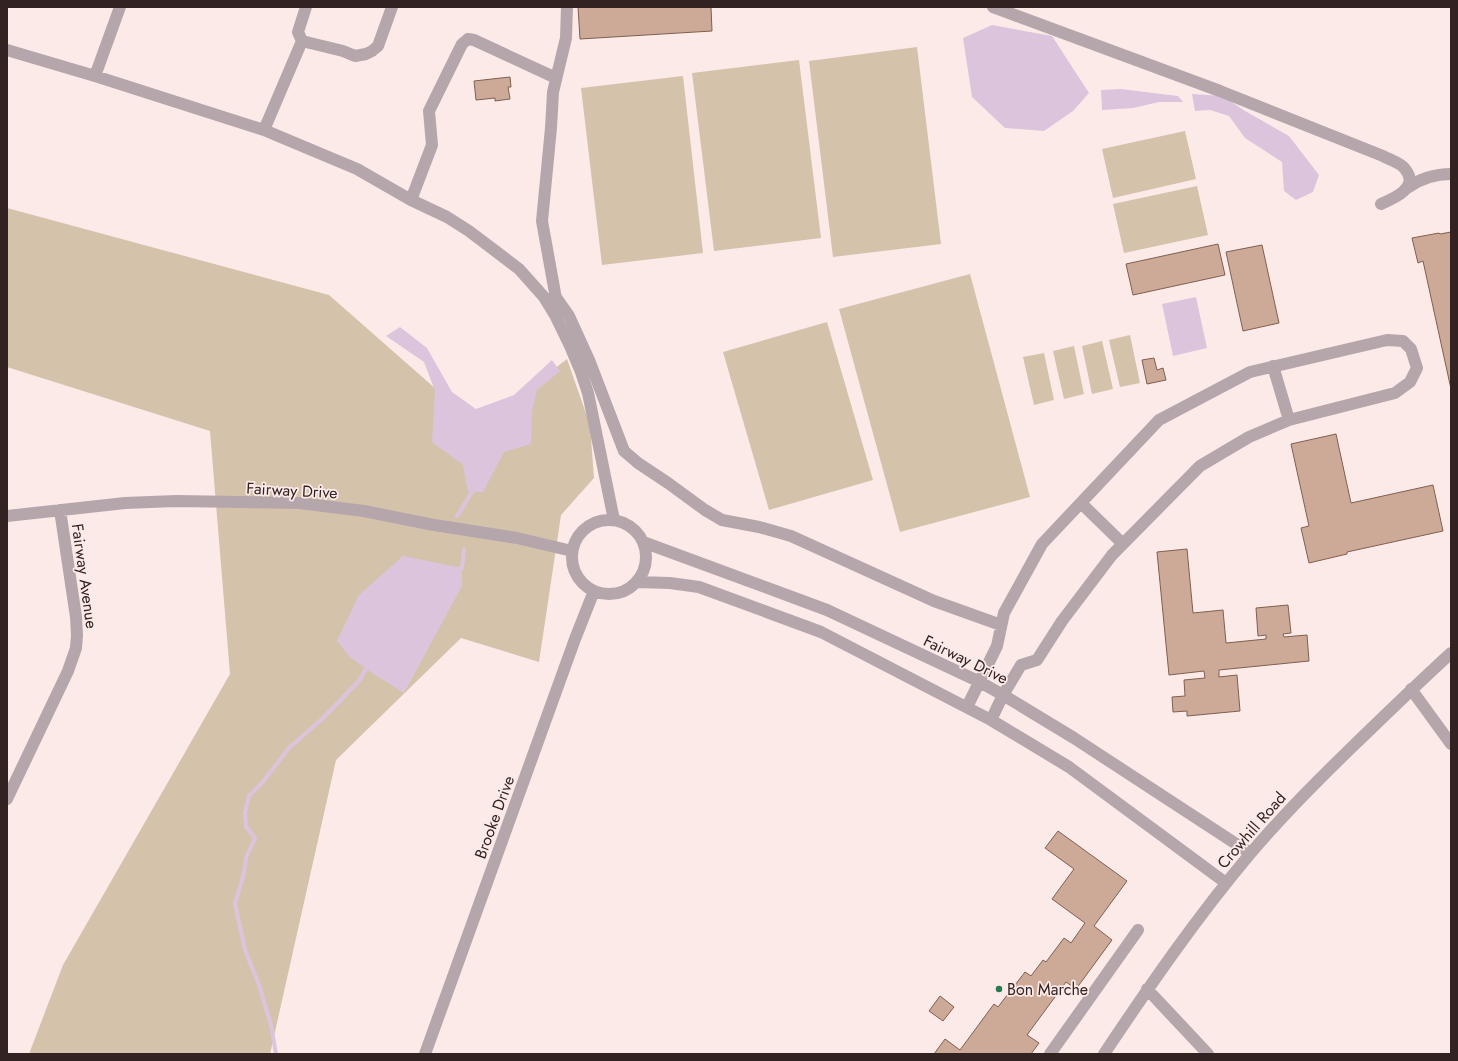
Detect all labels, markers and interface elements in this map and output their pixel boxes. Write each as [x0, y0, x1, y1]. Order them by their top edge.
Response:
street label: Fairway Drive [246, 477, 338, 504]
street label: Fairway Avenue [66, 522, 103, 630]
street label: Fairway Drive [920, 629, 1012, 690]
street label: Brooke Drive [469, 772, 520, 862]
street label: Crowhill Road [1212, 787, 1291, 874]
place label: Bon Marche [1007, 978, 1088, 1001]
marker: Bon Marche [994, 984, 1004, 994]

